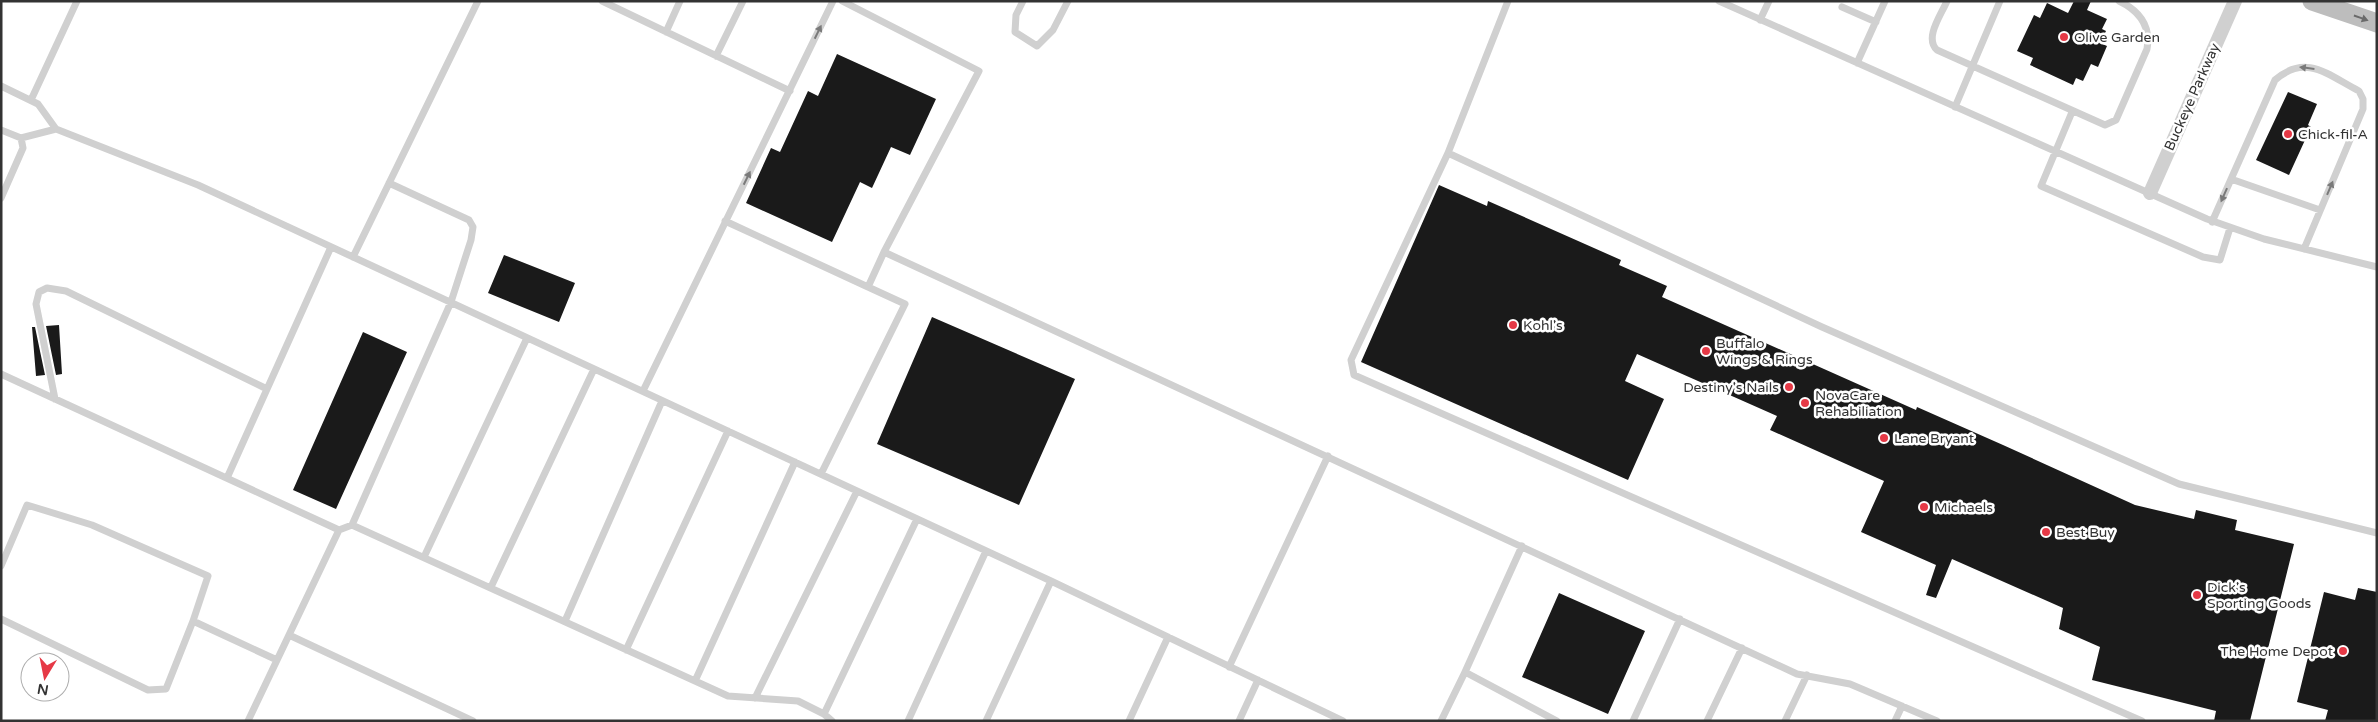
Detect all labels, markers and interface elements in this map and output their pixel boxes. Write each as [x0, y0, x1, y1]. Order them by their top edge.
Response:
one-way arrow [2354, 14, 2369, 22]
one-way arrow [814, 24, 822, 39]
place label: Olive Garden [2074, 29, 2160, 46]
marker: Olive Garden [2058, 31, 2070, 43]
street label: Buckeye Parkway [2161, 40, 2224, 153]
one-way arrow [2298, 64, 2314, 72]
place label: Chick-fil-A [2298, 126, 2368, 143]
marker: Chick-fil-A [2282, 128, 2294, 140]
one-way arrow [743, 170, 751, 185]
one-way arrow [2326, 181, 2334, 195]
one-way arrow [2219, 188, 2227, 202]
place label: Kohl's [1523, 317, 1563, 334]
marker: Kohl's [1507, 319, 1519, 331]
place label: Buffalo Wings & Rings [1716, 335, 1813, 368]
marker: Buffalo Wings & Rings [1700, 345, 1712, 357]
place label: Destiny's Nails [1683, 379, 1779, 396]
marker: Destiny's Nails [1783, 381, 1795, 393]
place label: NovaCare Rehabiliation [1815, 387, 1902, 420]
marker: NovaCare Rehabiliation [1799, 397, 1811, 409]
place label: Lane Bryant [1894, 430, 1975, 447]
marker: Lane Bryant [1878, 432, 1890, 444]
place label: Michaels [1934, 499, 1993, 516]
marker: Michaels [1918, 501, 1930, 513]
place label: Best Buy [2056, 524, 2115, 541]
marker: Best Buy [2040, 526, 2052, 538]
place label: Dick's Sporting Goods [2207, 579, 2312, 612]
marker: Dick's Sporting Goods [2191, 589, 2203, 601]
place label: The Home Depot [2220, 643, 2334, 660]
marker: The Home Depot [2337, 645, 2349, 657]
north arrow [20, 652, 70, 702]
text: N [36, 680, 50, 699]

